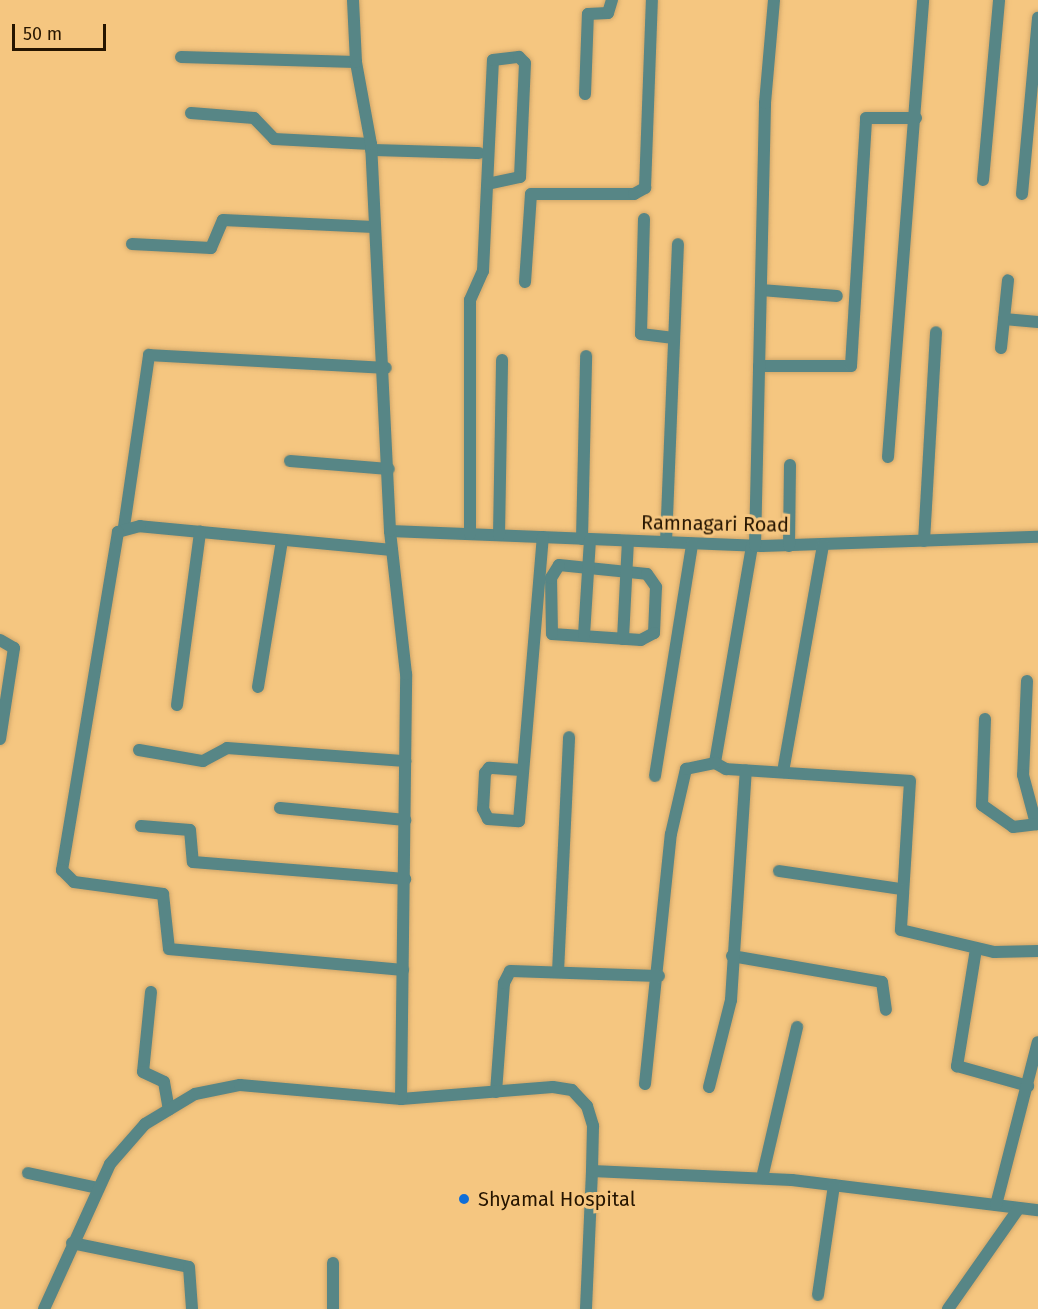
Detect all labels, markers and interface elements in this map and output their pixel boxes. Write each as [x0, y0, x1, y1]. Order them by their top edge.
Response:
scale bar [15, 12, 110, 50]
text: 50 m [23, 23, 62, 45]
street label: Ramnagari Road [641, 511, 789, 537]
place label: Shyamal Hospital [478, 1187, 636, 1211]
marker: Shyamal Hospital [455, 1190, 473, 1208]

